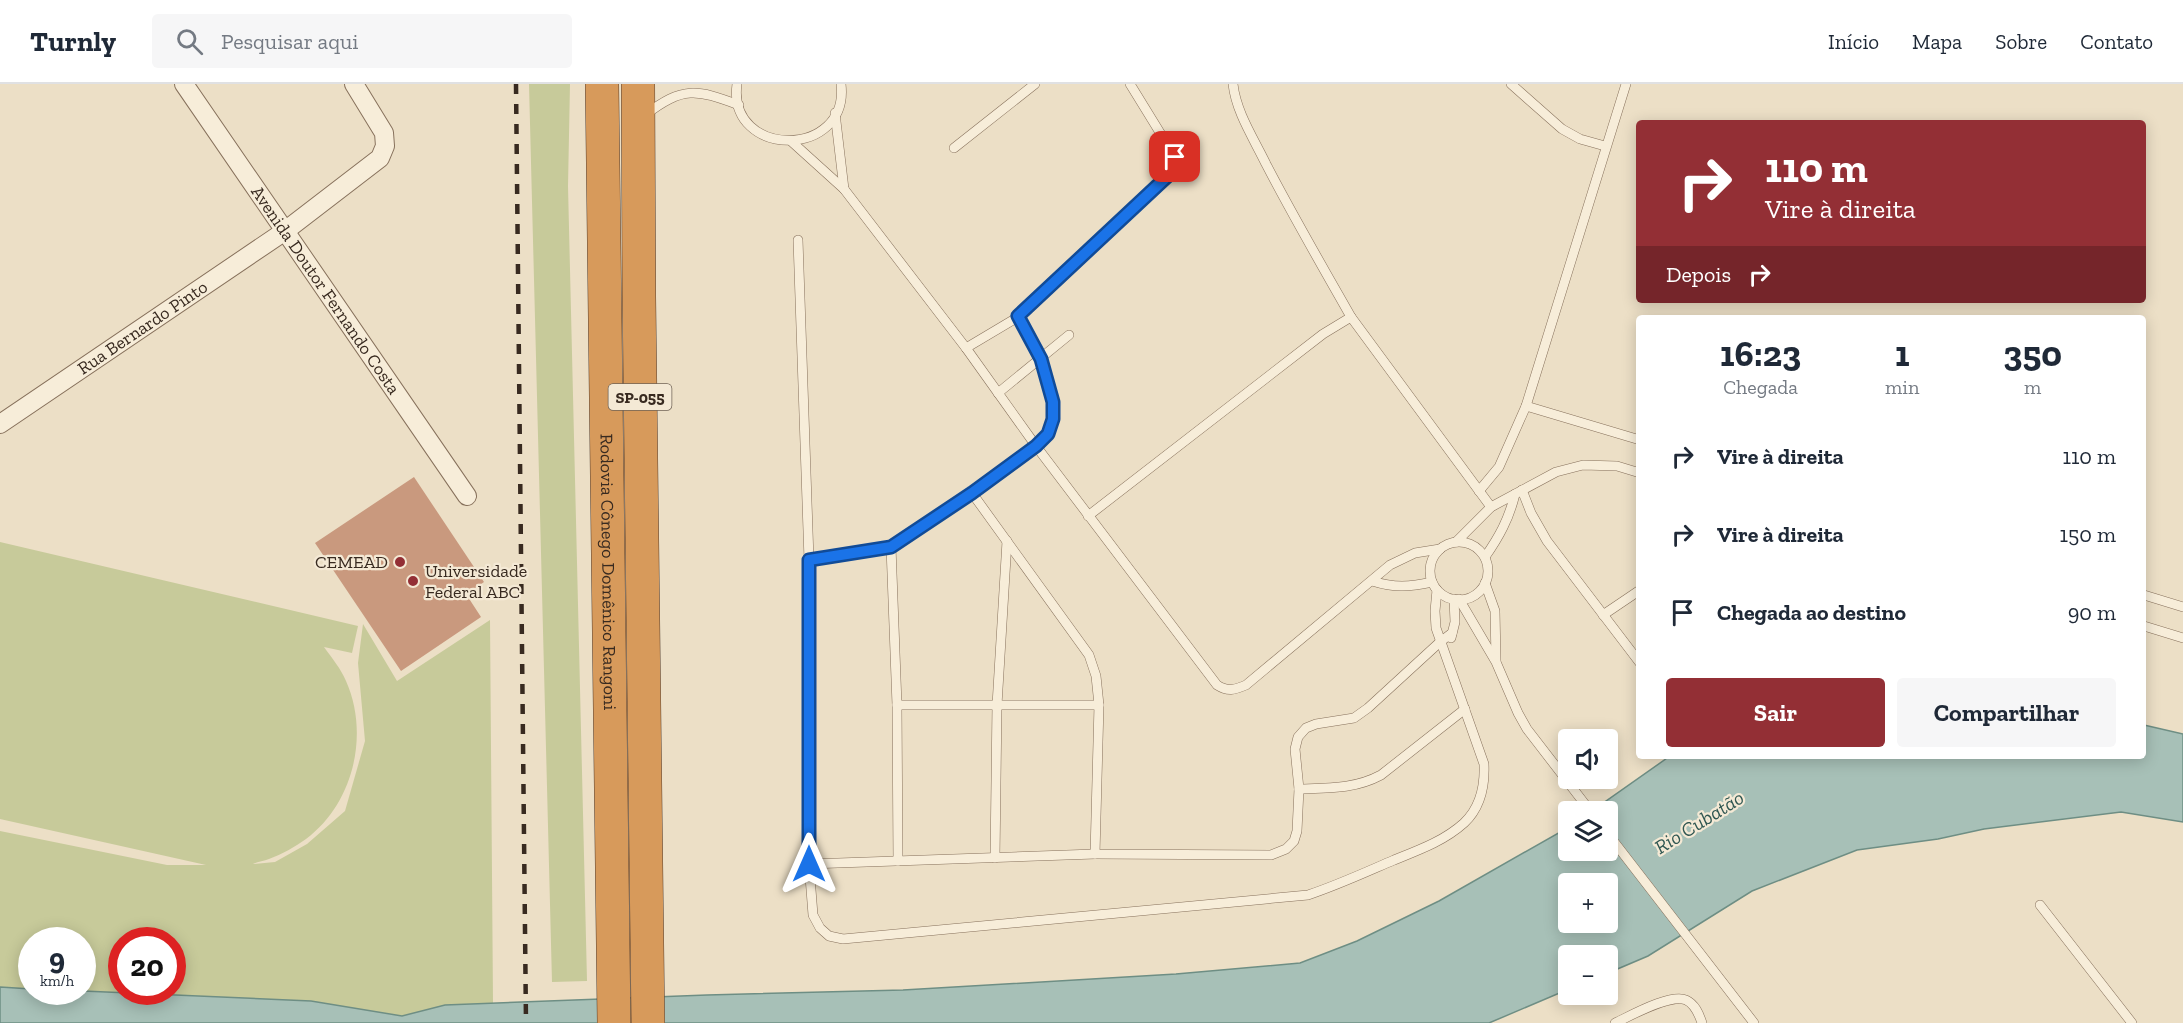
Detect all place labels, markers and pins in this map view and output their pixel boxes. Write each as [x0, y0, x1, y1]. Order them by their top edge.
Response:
pin [1149, 131, 1200, 182]
place label: CEMEAD [315, 551, 388, 573]
marker: CEMEAD [393, 555, 407, 569]
place label: Universidade Federal ABC [425, 560, 527, 603]
marker: Universidade Federal ABC [406, 574, 420, 588]

